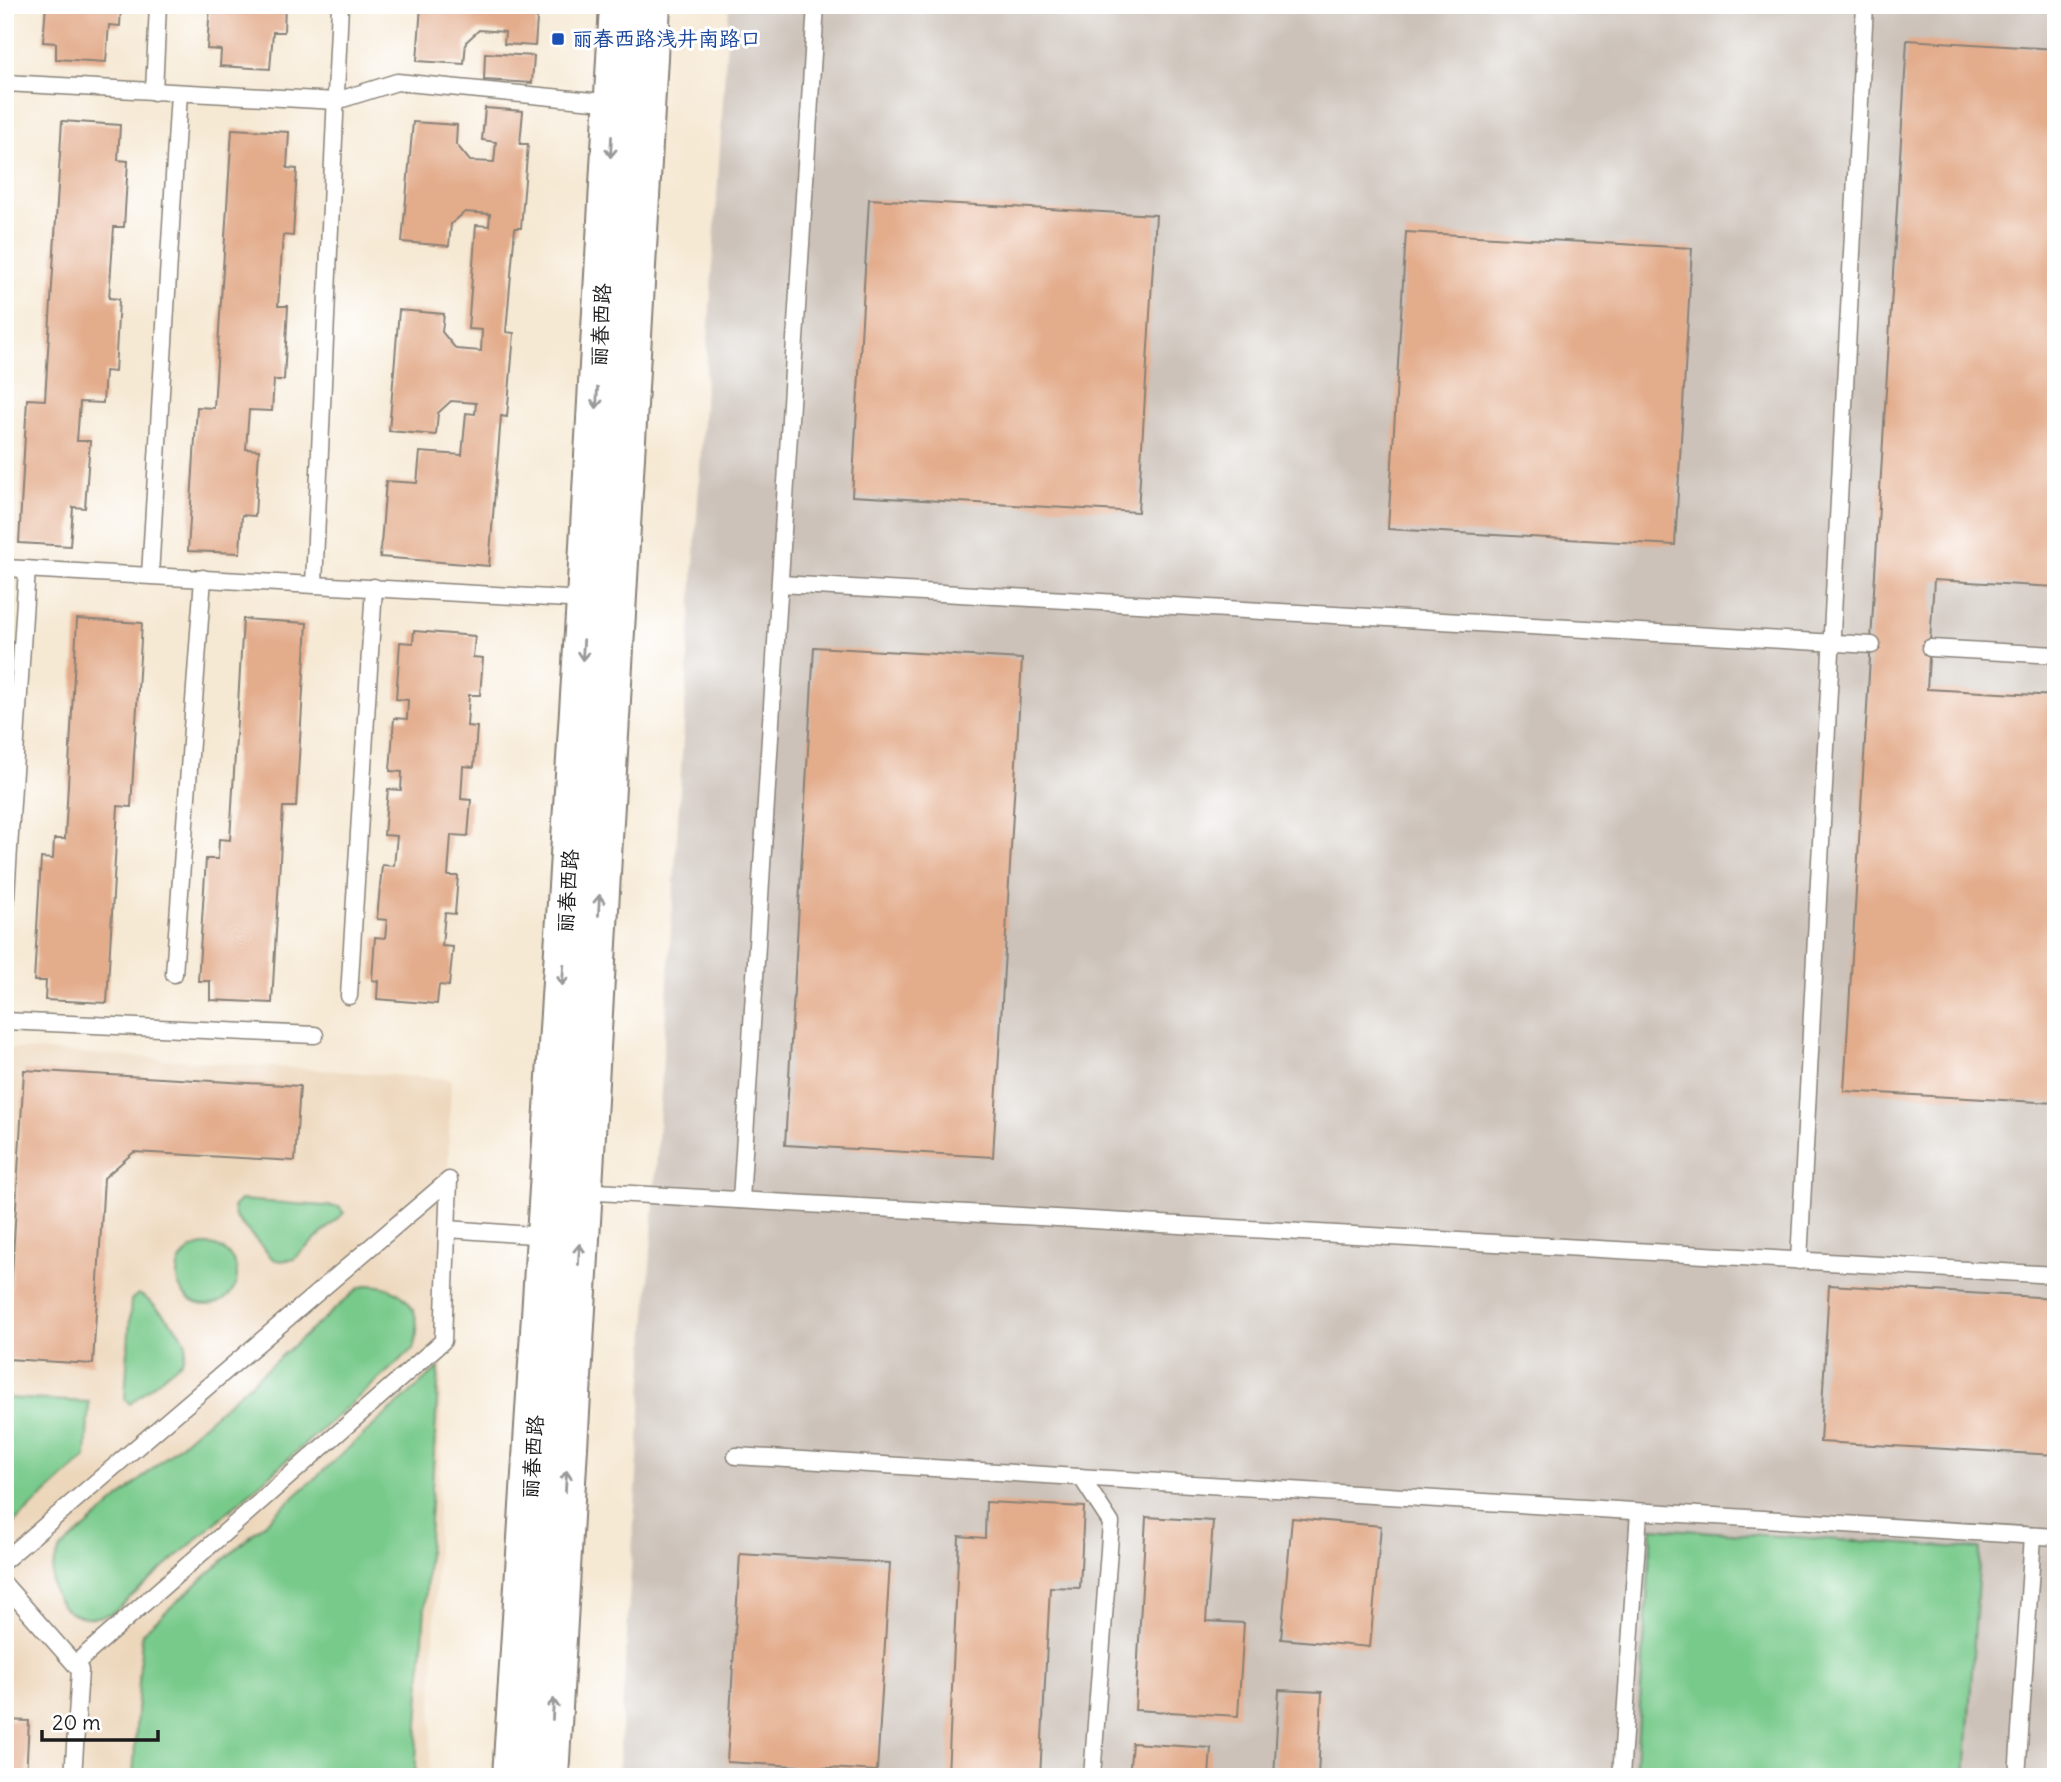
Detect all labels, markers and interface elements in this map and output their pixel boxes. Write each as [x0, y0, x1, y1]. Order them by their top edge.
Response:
place label: 丽春西路浅井南路口 [572, 25, 761, 52]
marker: 丽春西路浅井南路口 [550, 31, 566, 47]
one-way arrow [604, 135, 617, 158]
street label: 丽春西路 [585, 282, 616, 368]
one-way arrow [591, 387, 604, 410]
one-way arrow [577, 638, 590, 661]
street label: 丽春西路 [551, 848, 584, 934]
one-way arrow [593, 894, 606, 917]
one-way arrow [556, 963, 569, 986]
one-way arrow [573, 1244, 586, 1266]
street label: 丽春西路 [516, 1414, 549, 1500]
one-way arrow [560, 1471, 573, 1493]
scale bar [42, 1698, 158, 1742]
one-way arrow [547, 1698, 560, 1720]
text: 20 m [52, 1709, 101, 1736]

